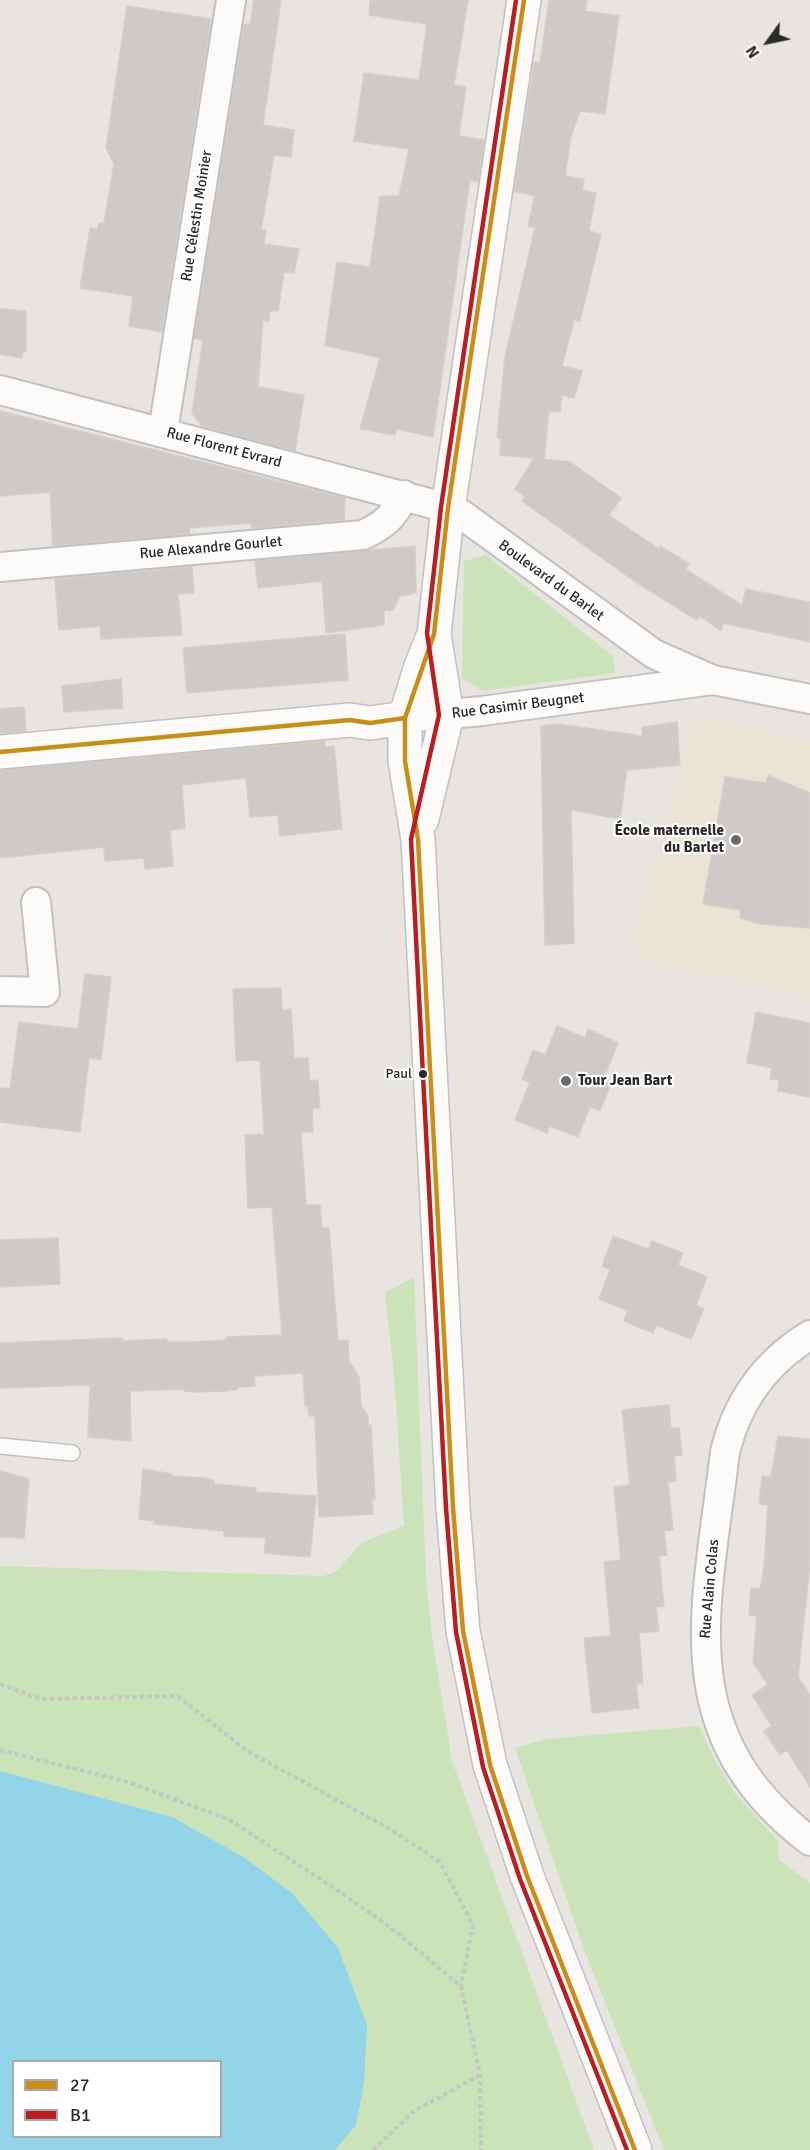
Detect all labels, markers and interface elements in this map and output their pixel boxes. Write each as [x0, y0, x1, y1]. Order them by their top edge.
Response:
north arrow [738, 12, 798, 72]
text: N [741, 42, 764, 62]
street label: Rue Célestin Moinier [178, 149, 216, 283]
street label: Rue Florent Evrard [164, 424, 284, 472]
street label: Rue Alexandre Gourlet [139, 533, 283, 563]
street label: Boulevard du Barlet [495, 537, 607, 625]
street label: Rue Casimir Beugnet [451, 689, 585, 723]
place label: École maternelle du Barlet [615, 822, 724, 857]
marker: École maternelle du Barlet [729, 833, 743, 847]
place label: Paul [385, 1066, 412, 1082]
marker: Paul [417, 1068, 429, 1080]
place label: Tour Jean Bart [578, 1072, 672, 1090]
marker: Tour Jean Bart [559, 1074, 573, 1088]
street label: Rue Alain Colas [697, 1539, 723, 1639]
legend [12, 2060, 222, 2138]
text: 27 [70, 2074, 89, 2096]
text: B1 [70, 2104, 91, 2126]

